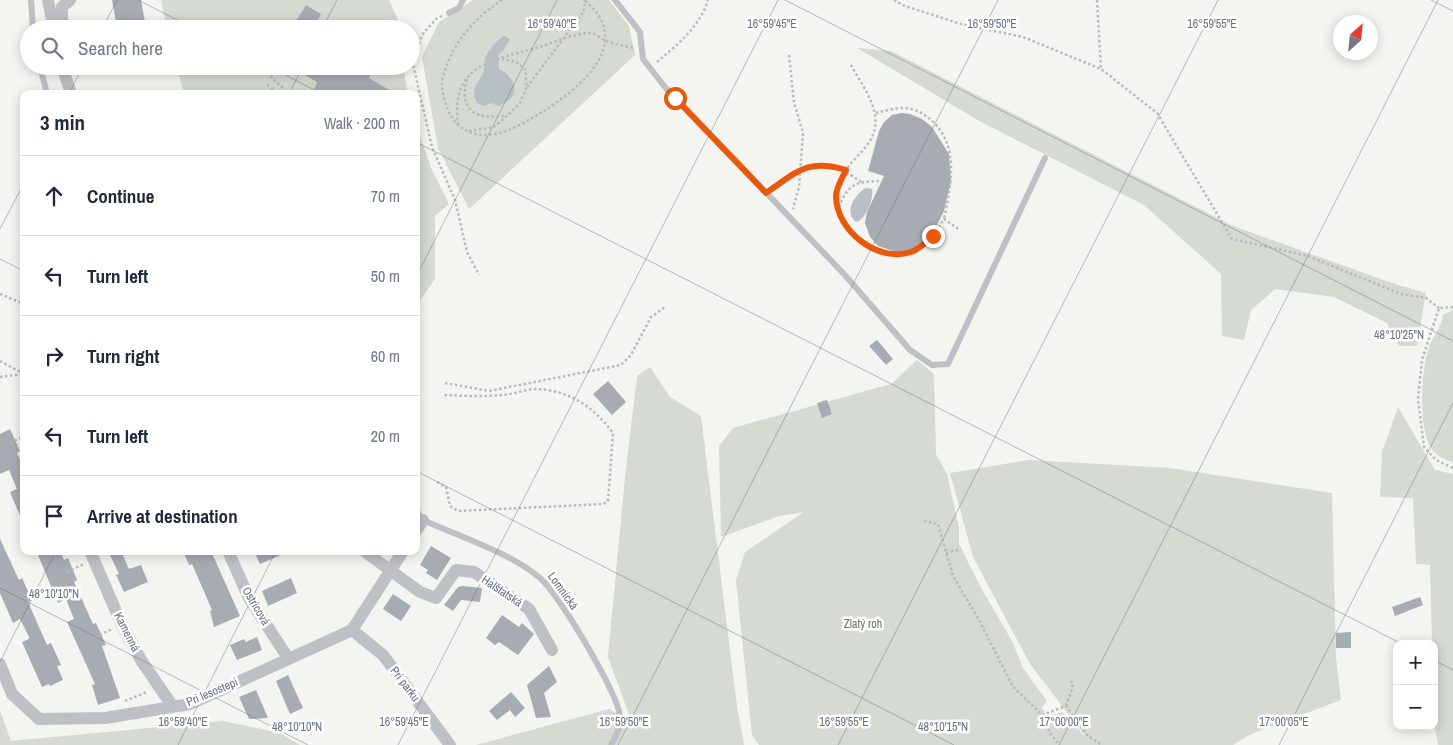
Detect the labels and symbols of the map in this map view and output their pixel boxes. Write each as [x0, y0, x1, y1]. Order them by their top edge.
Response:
north arrow [1333, 15, 1378, 60]
text: 16°59'40"E [527, 16, 577, 32]
text: 16°59'45"E [747, 16, 797, 32]
text: 16°59'50"E [967, 16, 1017, 32]
text: 16°59'55"E [1187, 16, 1237, 32]
route start [664, 87, 687, 110]
route end [922, 225, 945, 248]
text: 48°10'25"N [1374, 327, 1424, 343]
street label: Lomnická [544, 569, 582, 613]
street label: Halštatská [478, 572, 526, 611]
street label: Ostricová [238, 584, 274, 629]
text: 48°10'10"N [29, 586, 79, 602]
street label: Kamenná [110, 610, 144, 655]
park label: Zlatý roh [844, 616, 882, 632]
street label: Pri parku [387, 663, 423, 705]
street label: Pri lesostepi [184, 674, 240, 710]
text: 16°59'40"E [158, 714, 208, 730]
text: 16°59'45"E [379, 714, 429, 730]
text: 16°59'50"E [599, 714, 649, 730]
text: 16°59'55"E [819, 714, 869, 730]
text: 17°00'00"E [1039, 714, 1089, 730]
text: 17°00'05"E [1259, 714, 1309, 730]
text: 48°10'10"N [272, 719, 322, 735]
text: 48°10'15"N [918, 719, 968, 735]

